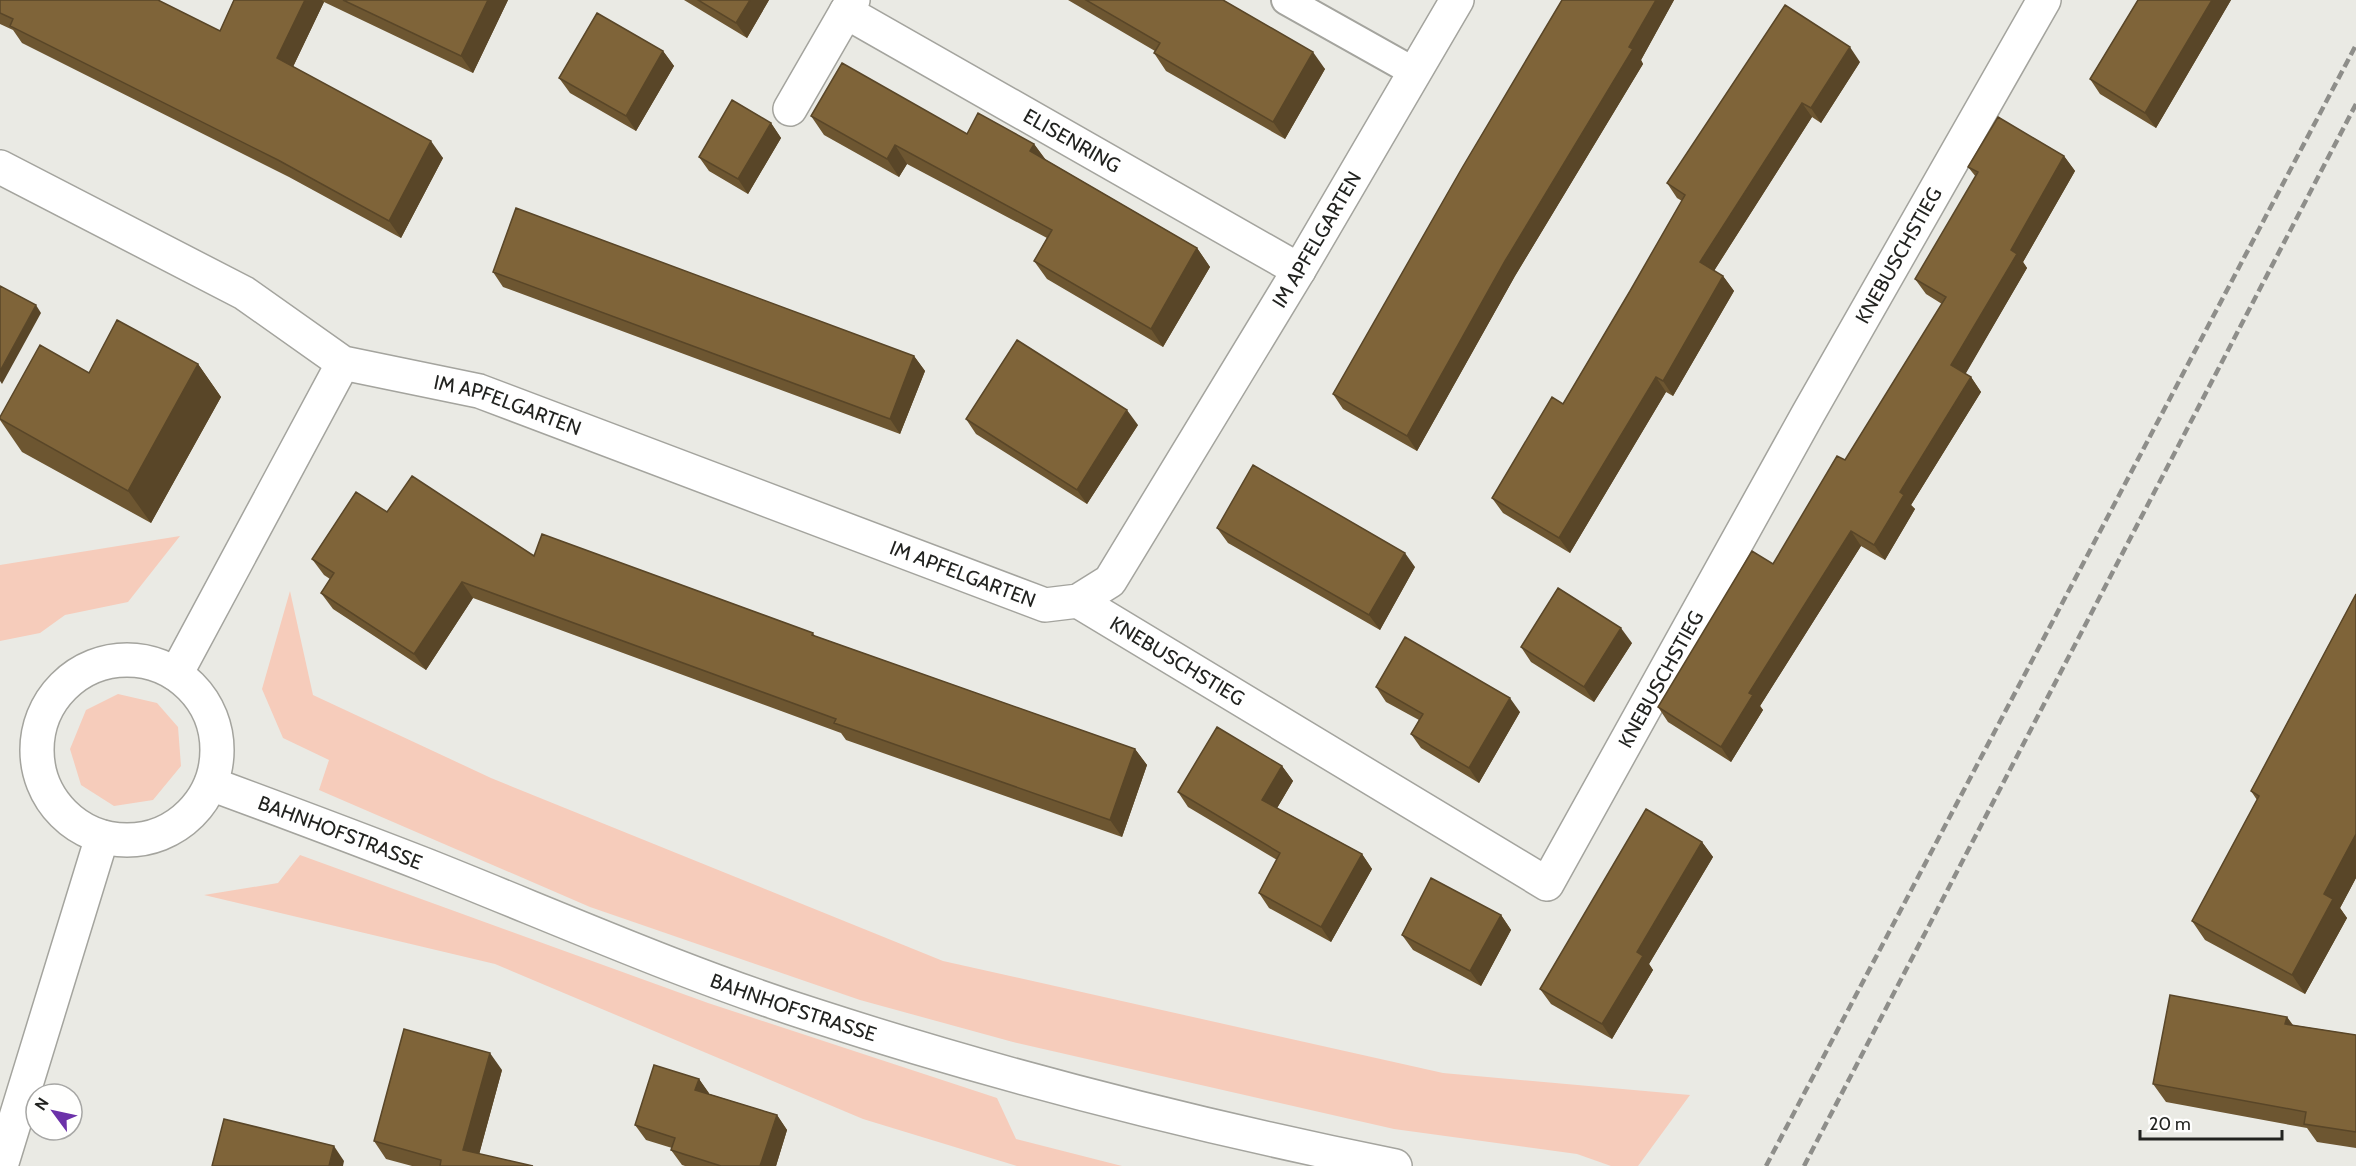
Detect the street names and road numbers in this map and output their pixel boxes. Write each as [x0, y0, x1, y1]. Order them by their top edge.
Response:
street label: ELISENRING [1019, 104, 1125, 178]
street label: IM APFELGARTEN [1267, 167, 1366, 312]
street label: KNEBUSCHSTIEG [1850, 183, 1947, 328]
street label: IM APFELGARTEN [432, 370, 585, 441]
street label: IM APFELGARTEN [887, 535, 1039, 612]
street label: KNEBUSCHSTIEG [1613, 607, 1708, 752]
street label: KNEBUSCHSTIEG [1106, 611, 1249, 711]
street label: BAHNHOFSTRASSE [255, 791, 426, 875]
street label: BAHNHOFSTRASSE [707, 968, 879, 1046]

